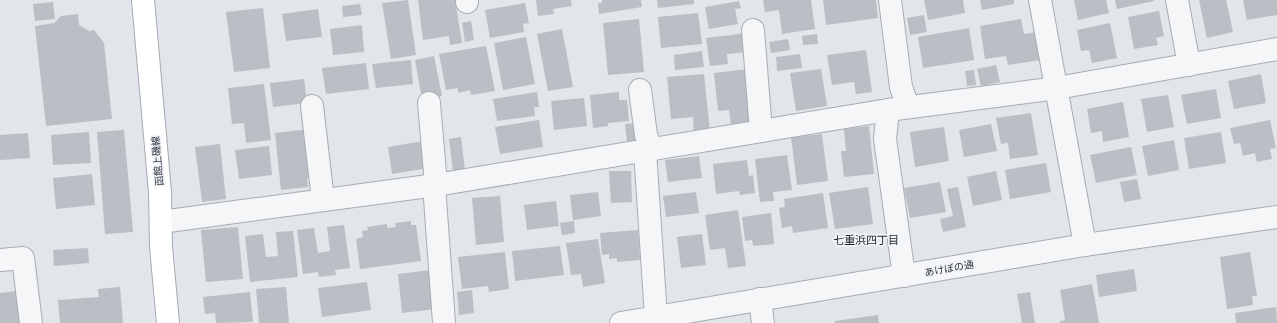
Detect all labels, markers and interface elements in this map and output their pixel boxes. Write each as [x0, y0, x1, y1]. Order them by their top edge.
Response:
street label: 函館上磯線 [149, 136, 165, 186]
district label: 七重浜四丁目 [833, 233, 899, 246]
street label: あけぼの通 [923, 258, 975, 278]

